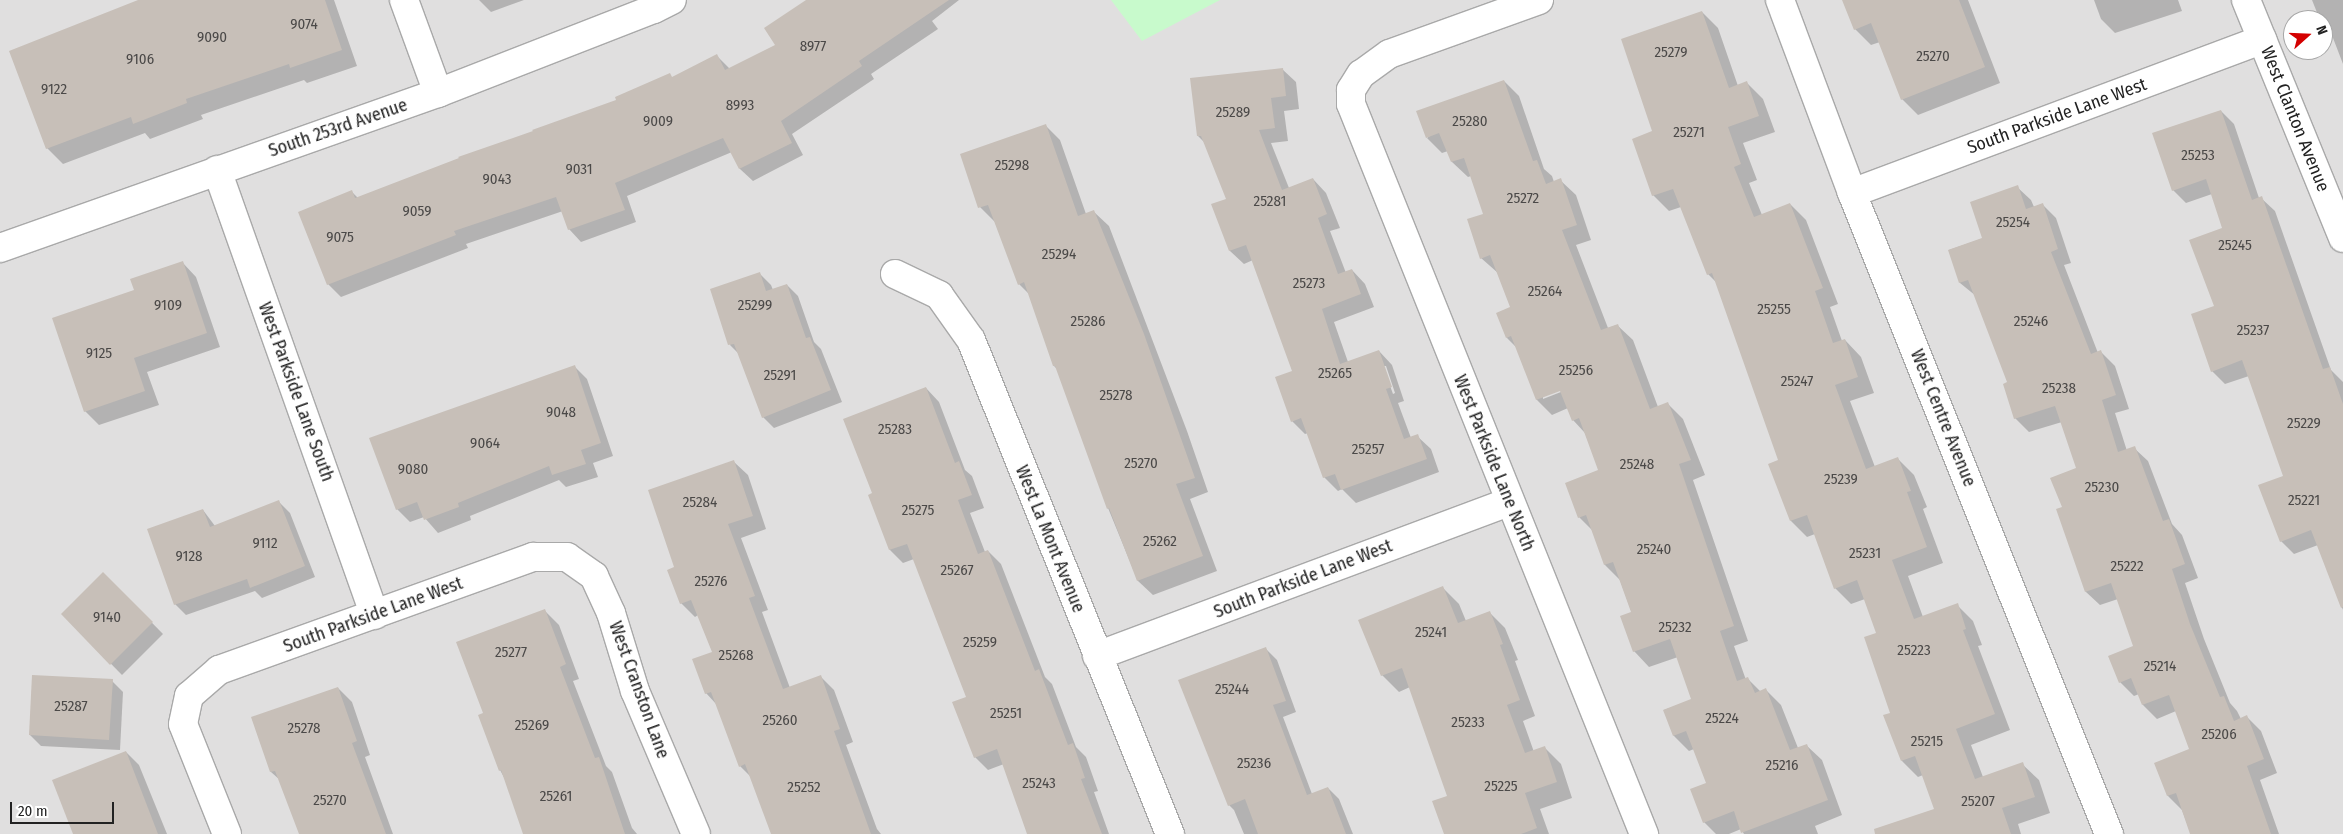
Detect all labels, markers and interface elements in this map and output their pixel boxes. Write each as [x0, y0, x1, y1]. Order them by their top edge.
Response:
north arrow [2283, 10, 2333, 60]
house number: 9074 [290, 16, 318, 34]
text: N [2312, 23, 2331, 37]
house number: 9090 [197, 29, 227, 47]
house number: 8977 [800, 38, 826, 56]
street label: West Clanton Avenue [2256, 43, 2334, 195]
house number: 25279 [1655, 44, 1687, 62]
house number: 25270 [1916, 48, 1950, 66]
house number: 9106 [126, 51, 154, 69]
street label: South Parkside Lane West [1964, 73, 2150, 159]
house number: 9122 [41, 81, 67, 99]
street label: South 253rd Avenue [266, 94, 410, 162]
house number: 8993 [726, 97, 754, 115]
house number: 25289 [1216, 104, 1250, 122]
house number: 9009 [643, 113, 673, 131]
house number: 25280 [1452, 113, 1488, 131]
house number: 25271 [1673, 124, 1705, 142]
house number: 25253 [2181, 147, 2215, 165]
house number: 25298 [995, 157, 1029, 175]
house number: 9031 [565, 161, 593, 179]
house number: 9043 [483, 171, 511, 189]
house number: 25272 [1507, 190, 1539, 208]
house number: 25281 [1254, 193, 1286, 211]
house number: 9059 [402, 203, 432, 221]
house number: 25254 [1996, 214, 2030, 232]
house number: 9075 [326, 229, 354, 247]
house number: 25245 [2218, 237, 2252, 255]
house number: 25294 [1042, 246, 1076, 264]
house number: 25273 [1293, 275, 1325, 293]
house number: 25264 [1528, 283, 1562, 301]
house number: 9109 [154, 297, 182, 315]
house number: 25299 [738, 297, 772, 315]
street label: West Parkside Lane South [253, 299, 339, 485]
house number: 25255 [1757, 301, 1791, 319]
house number: 25286 [1071, 313, 1105, 331]
house number: 25246 [2014, 313, 2048, 331]
house number: 25237 [2237, 322, 2269, 340]
house number: 9125 [86, 345, 112, 363]
street label: West Centre Avenue [1906, 346, 1980, 490]
house number: 25256 [1559, 362, 1593, 380]
house number: 25265 [1318, 365, 1352, 383]
house number: 25291 [764, 367, 796, 385]
street label: West Parkside Lane North [1449, 372, 1539, 554]
house number: 25247 [1781, 373, 1813, 391]
house number: 25238 [2042, 380, 2076, 398]
house number: 25278 [1099, 387, 1133, 405]
house number: 9048 [546, 404, 576, 422]
house number: 25229 [2287, 415, 2321, 433]
house number: 25283 [878, 421, 912, 439]
house number: 9064 [470, 435, 500, 453]
house number: 25257 [1352, 441, 1384, 459]
house number: 25270 [1124, 455, 1158, 473]
house number: 25248 [1620, 456, 1654, 474]
house number: 9080 [398, 461, 428, 479]
street label: West La Mont Avenue [1011, 462, 1089, 616]
house number: 25239 [1824, 471, 1858, 489]
house number: 25230 [2085, 479, 2119, 497]
house number: 25221 [2288, 492, 2320, 510]
house number: 25284 [683, 494, 717, 512]
house number: 25275 [902, 502, 934, 520]
house number: 25262 [1143, 533, 1177, 551]
house number: 9112 [252, 535, 278, 553]
street label: South Parkside Lane West [1211, 535, 1395, 623]
house number: 25240 [1637, 541, 1671, 559]
house number: 25231 [1849, 545, 1881, 563]
house number: 9128 [176, 548, 202, 566]
house number: 25222 [2110, 558, 2144, 576]
house number: 25267 [940, 562, 974, 580]
street label: South Parkside Lane West [280, 572, 466, 658]
house number: 25276 [694, 573, 728, 591]
house number: 9140 [93, 609, 121, 627]
street label: West Cranston Lane [604, 618, 674, 762]
house number: 25232 [1658, 619, 1692, 637]
house number: 25241 [1415, 624, 1447, 642]
house number: 25259 [963, 634, 997, 652]
house number: 25223 [1897, 642, 1931, 660]
house number: 25277 [495, 644, 527, 662]
house number: 25268 [719, 647, 753, 665]
house number: 25214 [2144, 658, 2176, 676]
house number: 25244 [1215, 681, 1249, 699]
house number: 25287 [54, 698, 88, 716]
house number: 25251 [990, 705, 1022, 723]
house number: 25224 [1705, 710, 1739, 728]
house number: 25260 [762, 712, 798, 730]
house number: 25233 [1451, 714, 1485, 732]
house number: 25269 [515, 717, 549, 735]
house number: 25278 [287, 720, 321, 738]
house number: 25206 [2201, 726, 2237, 744]
house number: 25215 [1911, 733, 1943, 751]
house number: 25236 [1237, 755, 1271, 773]
house number: 25216 [1766, 757, 1798, 775]
house number: 25243 [1022, 775, 1056, 793]
house number: 25225 [1484, 778, 1518, 796]
house number: 25252 [787, 779, 821, 797]
house number: 25261 [540, 788, 572, 806]
scale bar [12, 792, 116, 824]
house number: 25270 [313, 792, 347, 810]
house number: 25207 [1961, 793, 1995, 811]
text: 20 m [18, 802, 48, 820]

